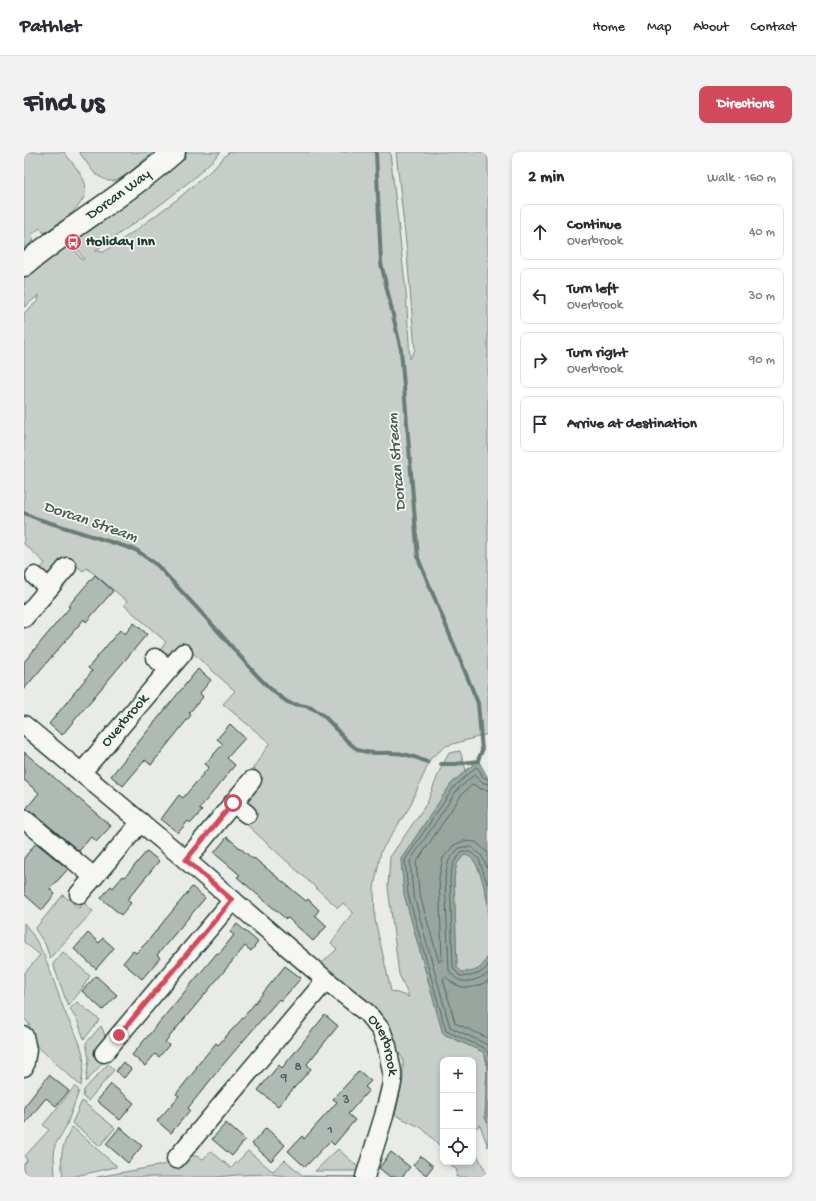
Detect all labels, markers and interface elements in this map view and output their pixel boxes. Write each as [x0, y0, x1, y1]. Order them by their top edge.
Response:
text: Pathlet [20, 16, 81, 39]
text: Home [593, 19, 625, 36]
text: Map [647, 19, 671, 36]
text: About [693, 19, 729, 36]
text: Contact [751, 19, 796, 36]
button: Directions [699, 86, 792, 123]
text: Find us [24, 88, 104, 121]
street label: Dorcan Way [82, 165, 155, 225]
text: 2 min [528, 168, 564, 188]
text: Walk · 160 m [707, 171, 776, 186]
text: Continue [567, 216, 621, 234]
icon: ahead [529, 221, 551, 243]
text: 40 m [749, 225, 775, 240]
bus stop icon: Holiday Inn [63, 232, 83, 252]
place label: Holiday Inn [86, 233, 156, 251]
text: Overbrook [567, 234, 623, 249]
text: Turn left [567, 280, 618, 298]
icon: left [529, 285, 551, 307]
text: 30 m [749, 289, 775, 304]
text: Overbrook [567, 298, 623, 313]
text: Turn right [567, 344, 627, 362]
icon: right [529, 349, 551, 371]
text: 90 m [749, 353, 775, 368]
text: Overbrook [567, 362, 623, 377]
water label: Dorcan Stream [384, 412, 412, 512]
icon: arrive [529, 413, 551, 435]
text: Arrive at destination [567, 415, 697, 433]
water label: Dorcan Stream [40, 498, 140, 548]
street label: Overbrook [98, 690, 154, 751]
route start [224, 794, 242, 812]
street label: Overbrook [363, 1011, 401, 1077]
route end [110, 1026, 128, 1044]
map controls [440, 1057, 476, 1165]
button: + [440, 1057, 476, 1093]
house number: 8 [294, 1060, 302, 1075]
house number: 9 [280, 1071, 288, 1086]
house number: 3 [342, 1093, 350, 1108]
button: − [440, 1093, 476, 1129]
house number: 1 [326, 1123, 333, 1138]
button: locate [440, 1129, 476, 1165]

